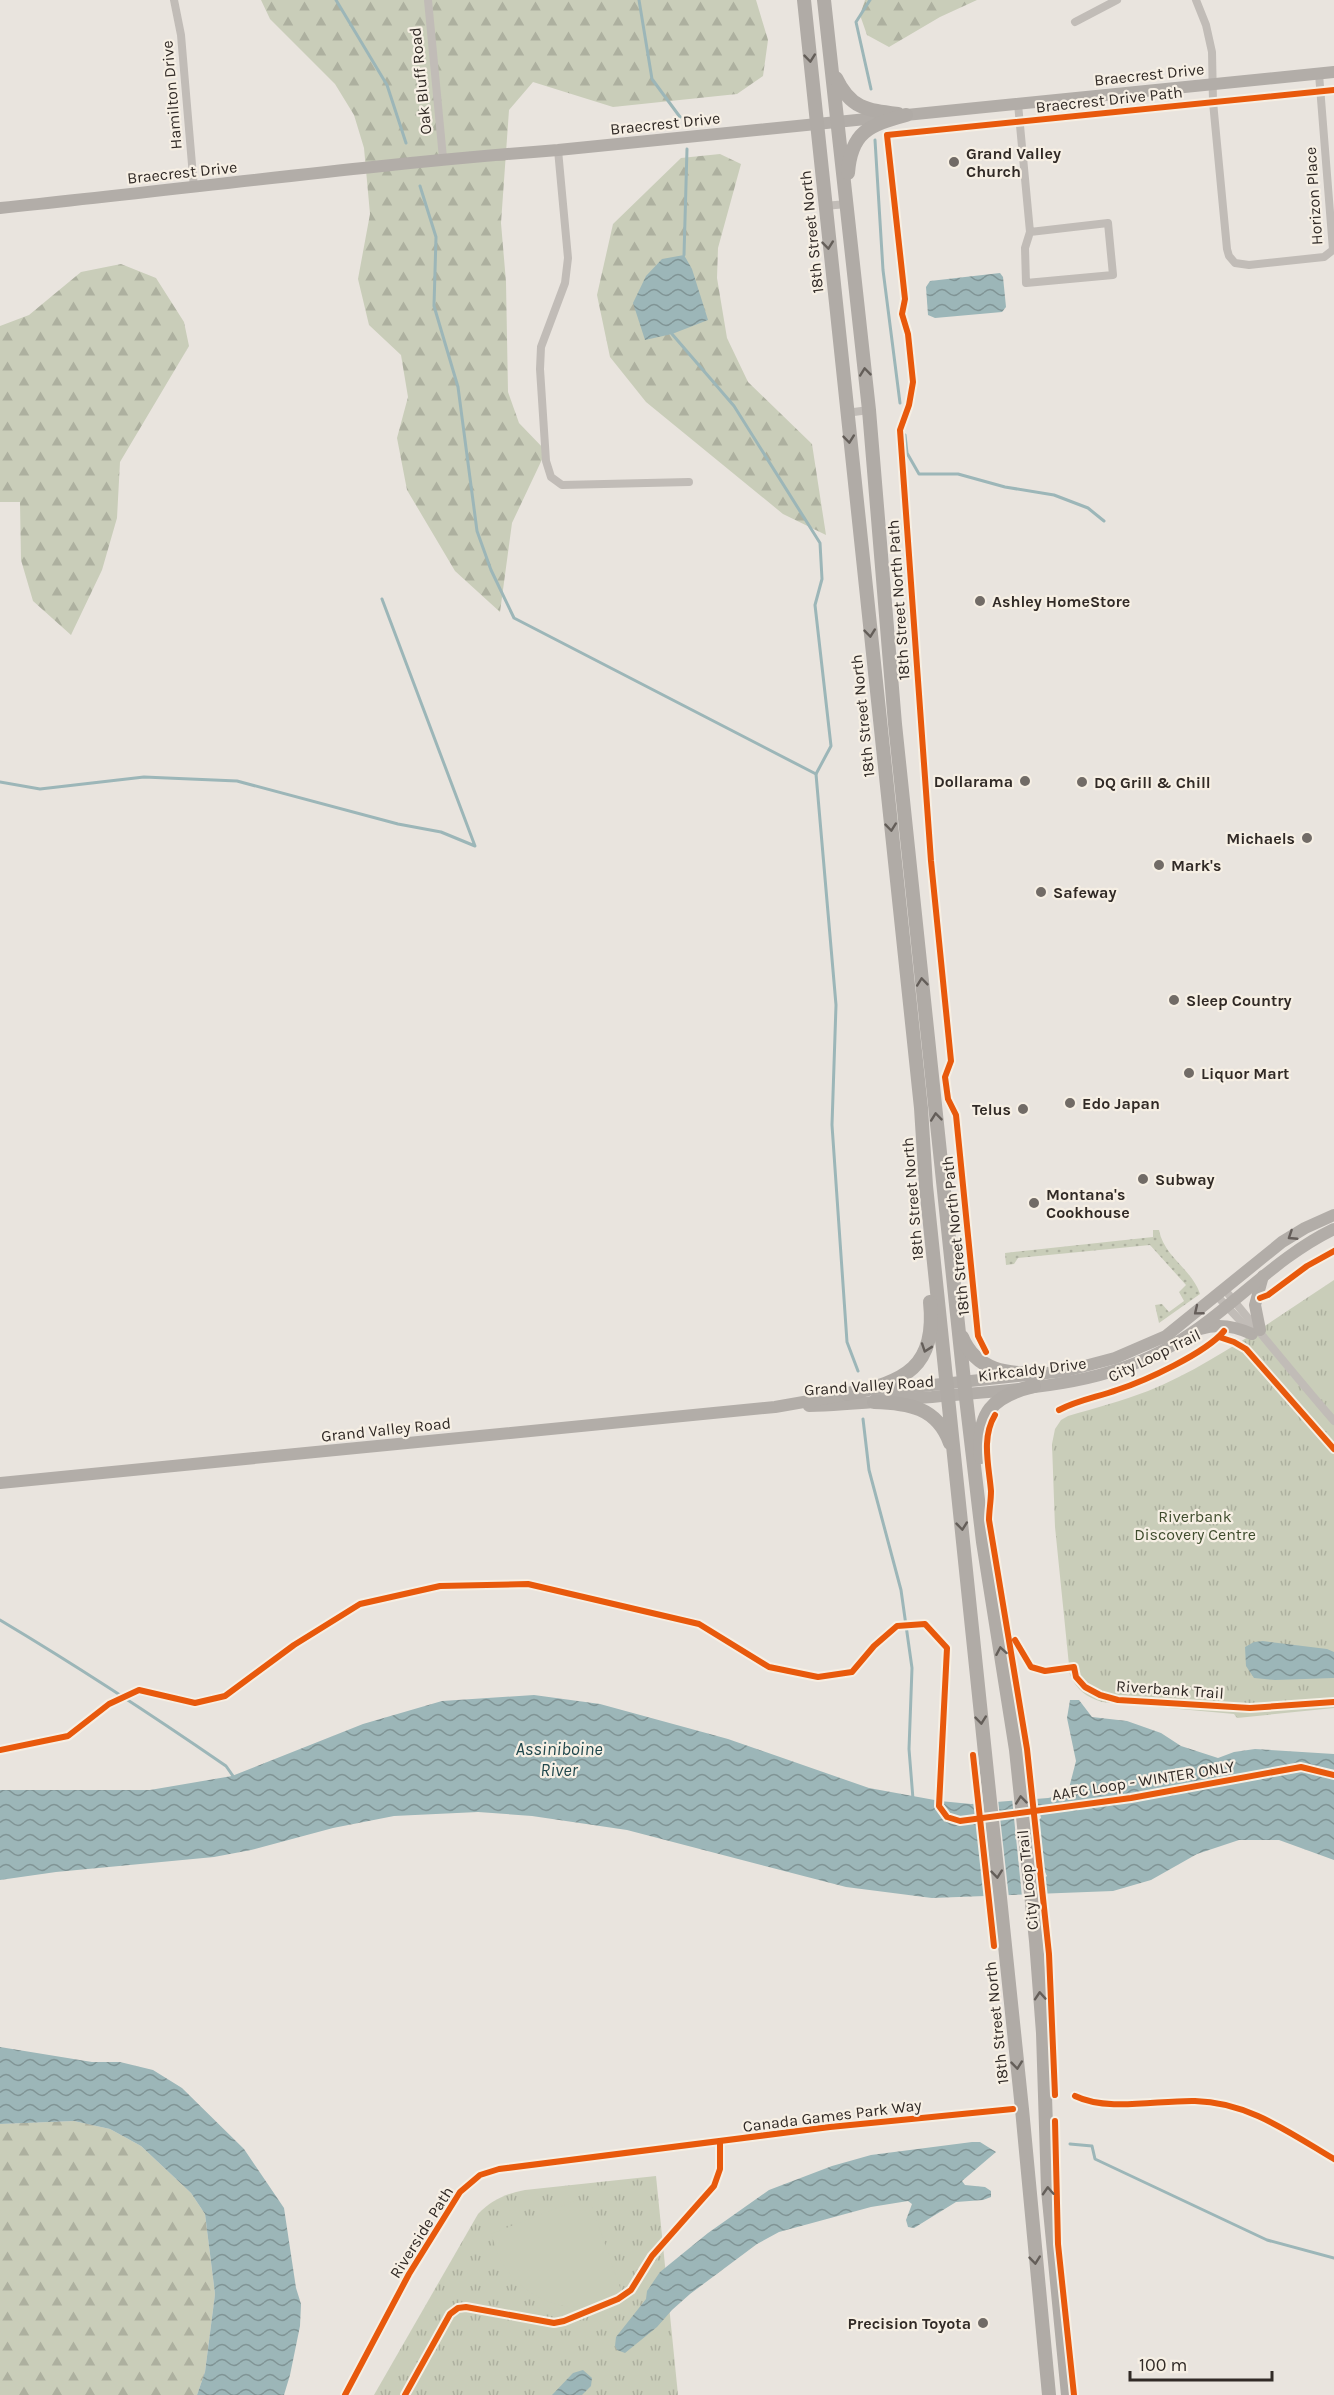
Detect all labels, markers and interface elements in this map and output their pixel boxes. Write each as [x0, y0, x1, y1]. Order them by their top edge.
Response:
street label: Oak Bluff Road [405, 26, 436, 135]
street label: Hamilton Drive [157, 40, 186, 150]
one-way arrow [803, 54, 816, 63]
street label: Braecrest Drive [1093, 59, 1205, 90]
street label: Braecrest Drive Path [1035, 82, 1184, 117]
street label: Braecrest Drive [609, 108, 721, 139]
place label: Grand Valley Church [966, 144, 1061, 181]
street label: Horizon Place [1301, 146, 1326, 246]
marker: Grand Valley Church [947, 155, 961, 169]
street label: Braecrest Drive [126, 157, 238, 188]
street label: 18th Street North [796, 170, 827, 294]
one-way arrow [821, 241, 834, 250]
one-way arrow [859, 368, 872, 377]
one-way arrow [842, 435, 855, 444]
street label: 18th Street North Path [883, 519, 914, 681]
place label: Ashley HomeStore [992, 592, 1130, 611]
marker: Ashley HomeStore [973, 594, 987, 608]
one-way arrow [863, 628, 876, 638]
street label: 18th Street North [847, 654, 878, 778]
place label: Dollarama [934, 772, 1013, 791]
place label: DQ Grill & Chill [1094, 773, 1211, 792]
marker: Dollarama [1018, 774, 1032, 788]
marker: DQ Grill & Chill [1075, 775, 1089, 789]
one-way arrow [884, 822, 897, 831]
place label: Michaels [1226, 829, 1295, 848]
marker: Michaels [1300, 831, 1314, 845]
place label: Mark's [1171, 856, 1221, 875]
marker: Mark's [1152, 858, 1166, 872]
place label: Safeway [1053, 883, 1116, 902]
marker: Safeway [1034, 885, 1048, 899]
one-way arrow [916, 977, 929, 987]
place label: Sleep Country [1186, 991, 1292, 1010]
marker: Sleep Country [1167, 993, 1181, 1007]
place label: Liquor Mart [1201, 1064, 1289, 1083]
marker: Liquor Mart [1182, 1066, 1196, 1080]
place label: Edo Japan [1082, 1094, 1160, 1113]
marker: Edo Japan [1063, 1096, 1077, 1110]
place label: Telus [972, 1100, 1011, 1119]
marker: Telus [1016, 1102, 1030, 1116]
one-way arrow [930, 1113, 943, 1122]
street label: 18th Street North [898, 1137, 927, 1261]
street label: 18th Street North Path [938, 1155, 973, 1317]
place label: Subway [1155, 1170, 1215, 1189]
marker: Subway [1136, 1172, 1150, 1186]
place label: Montana's Cookhouse [1046, 1185, 1130, 1222]
marker: Montana's Cookhouse [1027, 1196, 1041, 1210]
one-way arrow [1288, 1229, 1299, 1240]
one-way arrow [1194, 1304, 1205, 1315]
street label: City Loop Trail [1105, 1325, 1204, 1386]
one-way arrow [921, 1342, 933, 1353]
street label: Kirkcaldy Drive [977, 1353, 1087, 1386]
street label: Grand Valley Road [803, 1371, 935, 1400]
street label: Grand Valley Road [320, 1413, 452, 1446]
park label: Riverbank Discovery Centre [1134, 1507, 1256, 1544]
one-way arrow [955, 1521, 968, 1530]
one-way arrow [995, 1646, 1008, 1656]
street label: Riverbank Trail [1115, 1676, 1225, 1703]
one-way arrow [974, 1715, 987, 1724]
water label: Assiniboine River [515, 1738, 603, 1781]
street label: AAFC Loop - WINTER ONLY [1050, 1757, 1236, 1804]
one-way arrow [1015, 1795, 1028, 1804]
street label: City Loop Trail [1013, 1829, 1042, 1931]
one-way arrow [991, 1870, 1003, 1879]
street label: 18th Street North [981, 1961, 1012, 2085]
one-way arrow [1034, 1991, 1047, 2000]
one-way arrow [1011, 2061, 1023, 2070]
street label: Canada Games Park Way [742, 2095, 923, 2136]
street label: Riverside Path [386, 2183, 457, 2282]
one-way arrow [1042, 2186, 1055, 2195]
one-way arrow [1028, 2255, 1041, 2264]
place label: Precision Toyota [848, 2314, 971, 2333]
marker: Precision Toyota [976, 2316, 990, 2330]
scale bar [1130, 2344, 1272, 2382]
text: 100 m [1139, 2354, 1187, 2376]

